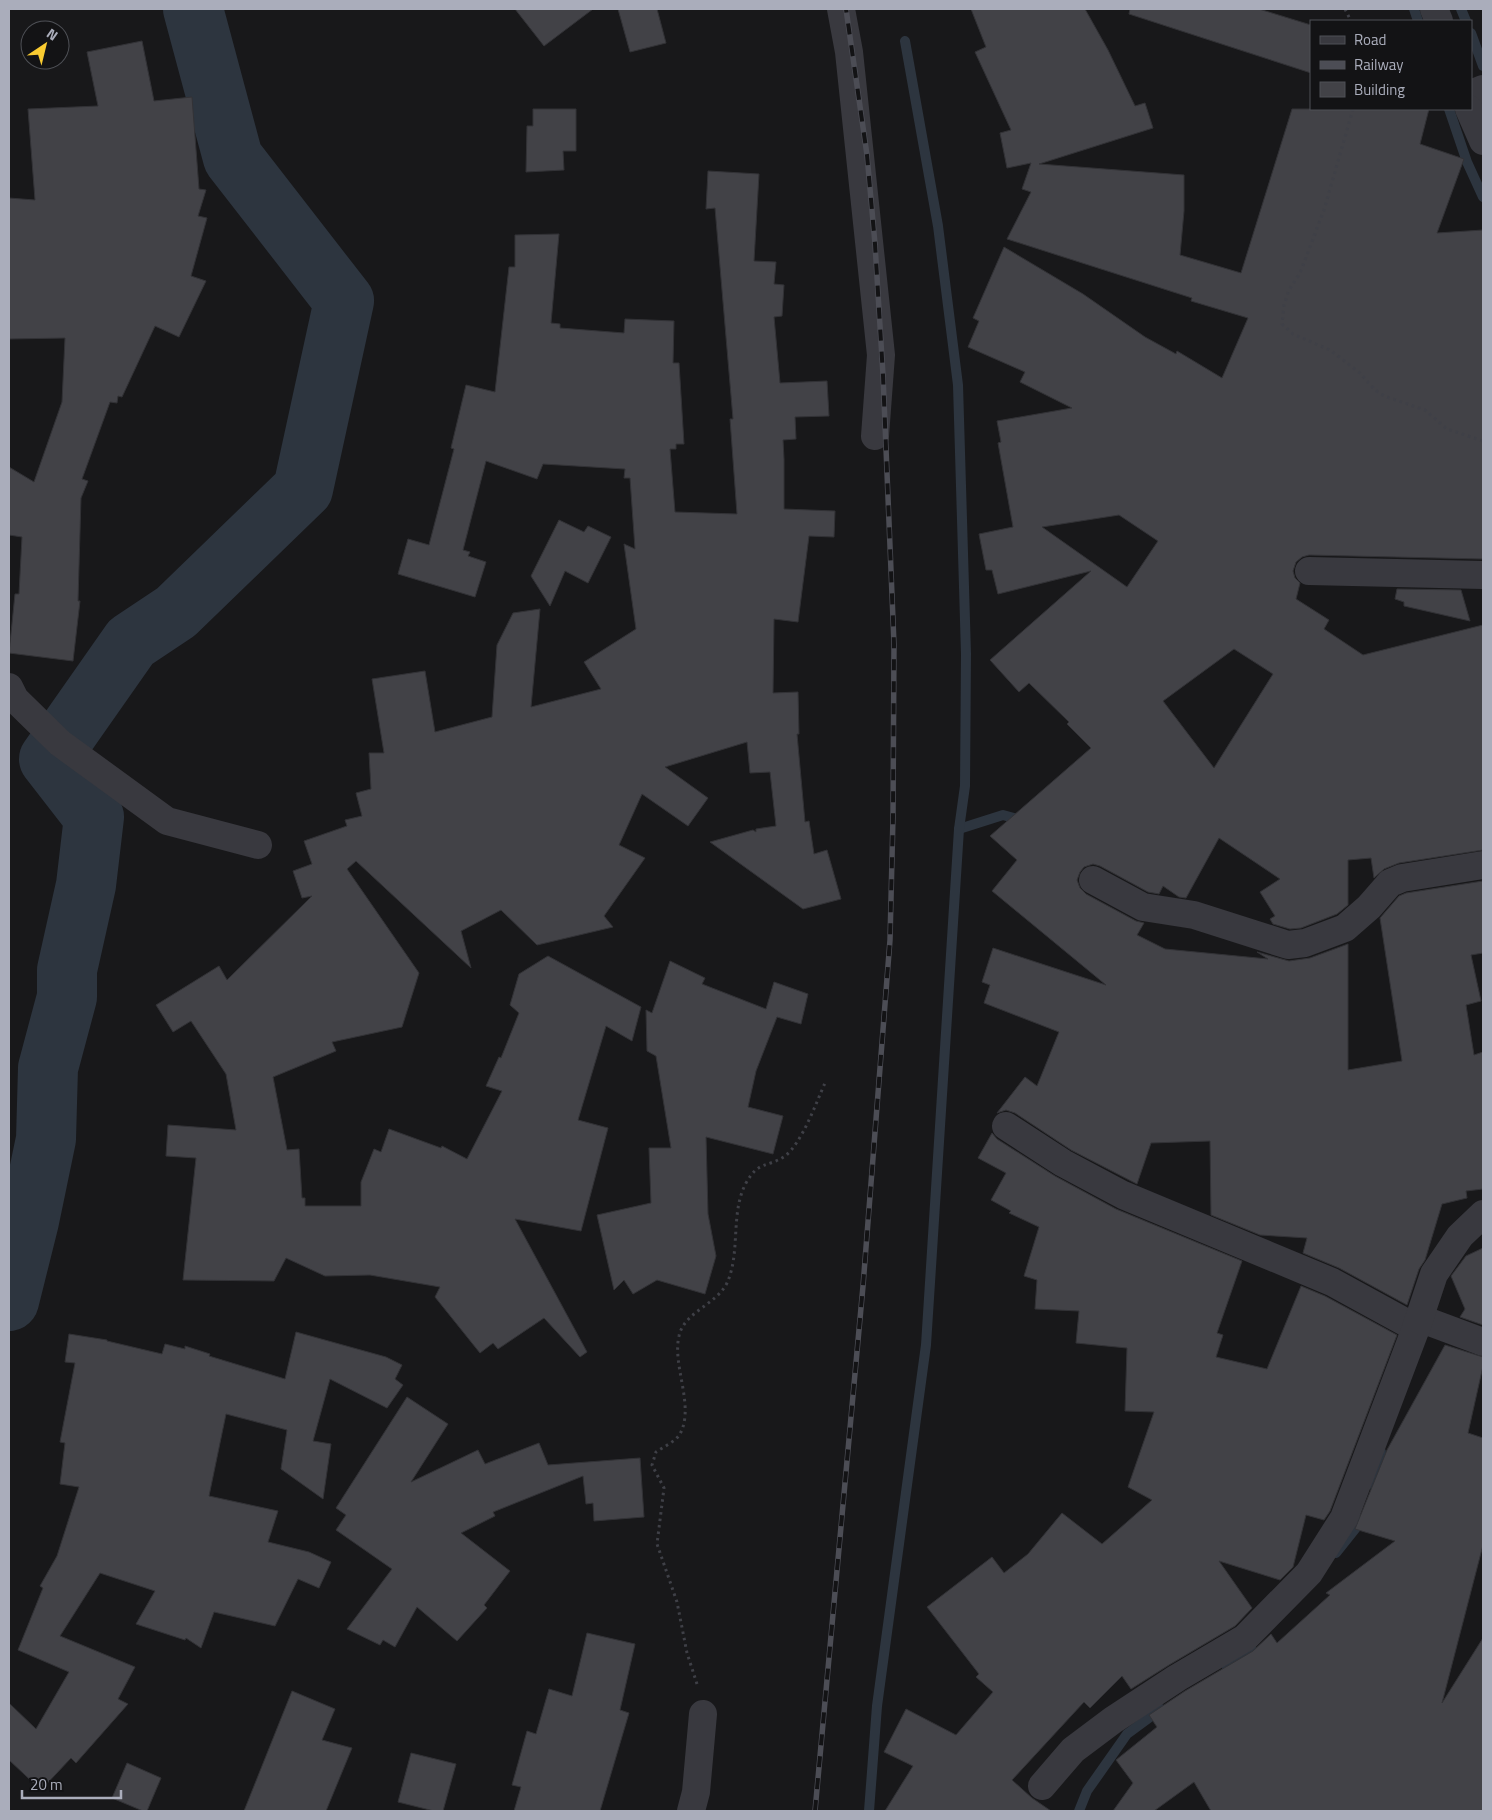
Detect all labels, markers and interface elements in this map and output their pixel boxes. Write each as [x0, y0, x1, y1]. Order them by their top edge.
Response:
north arrow [20, 20, 70, 70]
legend [1310, 20, 1472, 110]
text: N [43, 23, 63, 45]
text: Road [1354, 28, 1386, 51]
text: Railway [1354, 53, 1404, 76]
text: Building [1354, 78, 1405, 101]
scale bar [22, 1768, 121, 1800]
text: 20 m [30, 1773, 63, 1796]

